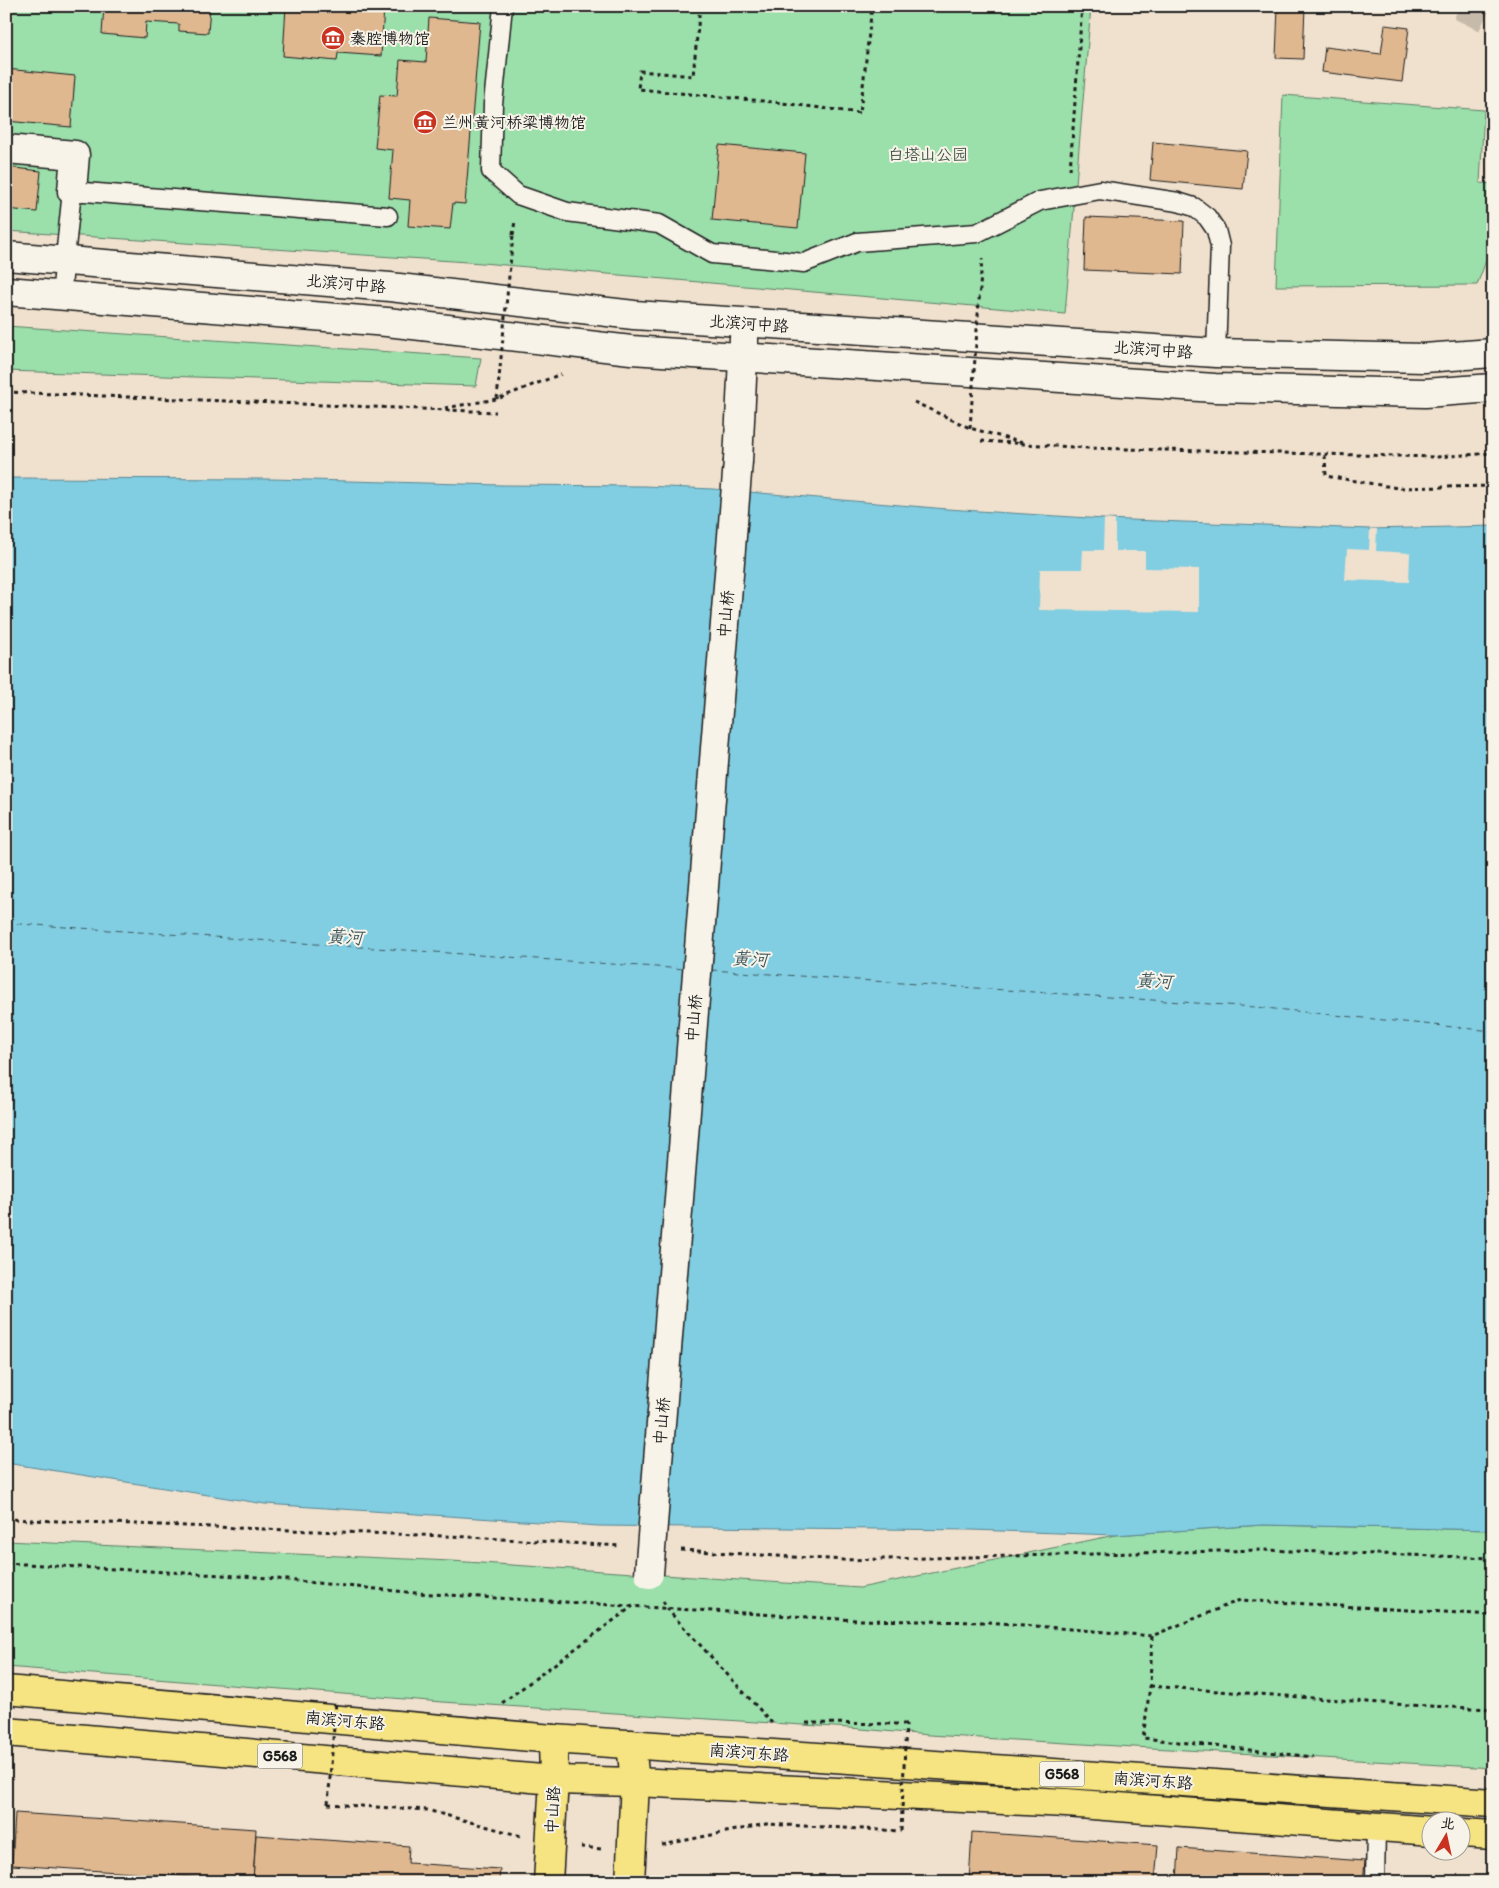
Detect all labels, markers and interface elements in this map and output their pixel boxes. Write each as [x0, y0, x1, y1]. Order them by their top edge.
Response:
museum icon: 秦腔博物馆 [320, 25, 346, 51]
place label: 秦腔博物馆 [350, 29, 430, 48]
museum icon: 兰州黄河桥梁博物馆 [412, 109, 438, 135]
place label: 兰州黄河桥梁博物馆 [442, 113, 586, 132]
park label: 白塔山公园 [888, 145, 968, 164]
street label: 北滨河中路 [305, 271, 387, 296]
street label: 北滨河中路 [708, 311, 790, 336]
street label: 北滨河中路 [1112, 337, 1194, 362]
street label: 中山桥 [714, 589, 737, 639]
water label: 黄河 [326, 925, 367, 949]
water label: 黄河 [731, 947, 772, 971]
water label: 黄河 [1135, 969, 1176, 993]
street label: 中山桥 [682, 993, 705, 1043]
street label: 中山桥 [650, 1396, 673, 1446]
street label: 南滨河东路 [304, 1708, 386, 1733]
street label: 南滨河东路 [708, 1740, 790, 1765]
road number: G568 [258, 1744, 302, 1768]
road number: G568 [1040, 1762, 1084, 1786]
street label: 南滨河东路 [1112, 1768, 1194, 1793]
street label: 中山路 [542, 1786, 563, 1834]
north arrow [1422, 1810, 1472, 1860]
text: 北 [1440, 1814, 1456, 1833]

